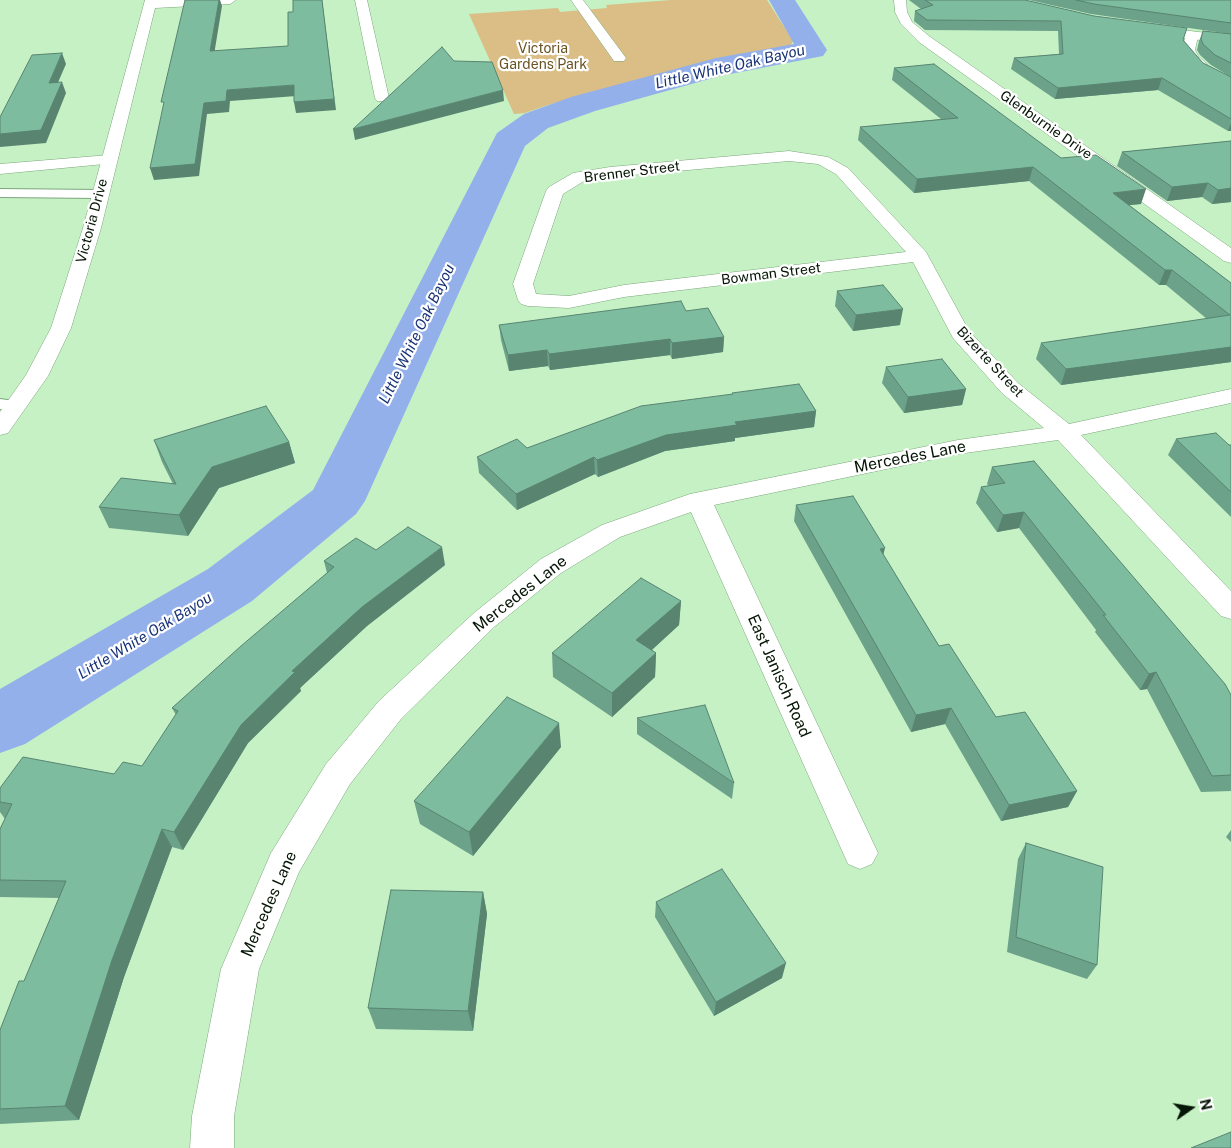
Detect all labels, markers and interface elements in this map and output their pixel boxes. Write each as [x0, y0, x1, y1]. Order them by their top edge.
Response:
park label: Victoria Gardens Park [499, 41, 587, 74]
water label: Little White Oak Bayou [653, 41, 807, 93]
street label: Glenburnie Drive [997, 87, 1095, 163]
street label: Brenner Street [583, 158, 681, 186]
street label: Victoria Drive [73, 177, 111, 265]
street label: Bowman Street [720, 260, 822, 288]
water label: Little White Oak Bayou [375, 261, 459, 407]
street label: Bizerte Street [953, 323, 1027, 401]
street label: Mercedes Lane [852, 437, 968, 477]
street label: Mercedes Lane [469, 551, 571, 637]
water label: Little White Oak Bayou [75, 589, 215, 683]
street label: East Janisch Road [743, 612, 815, 740]
street label: Mercedes Lane [237, 848, 301, 960]
north arrow [1166, 1083, 1216, 1133]
text: N [1197, 1097, 1215, 1112]

